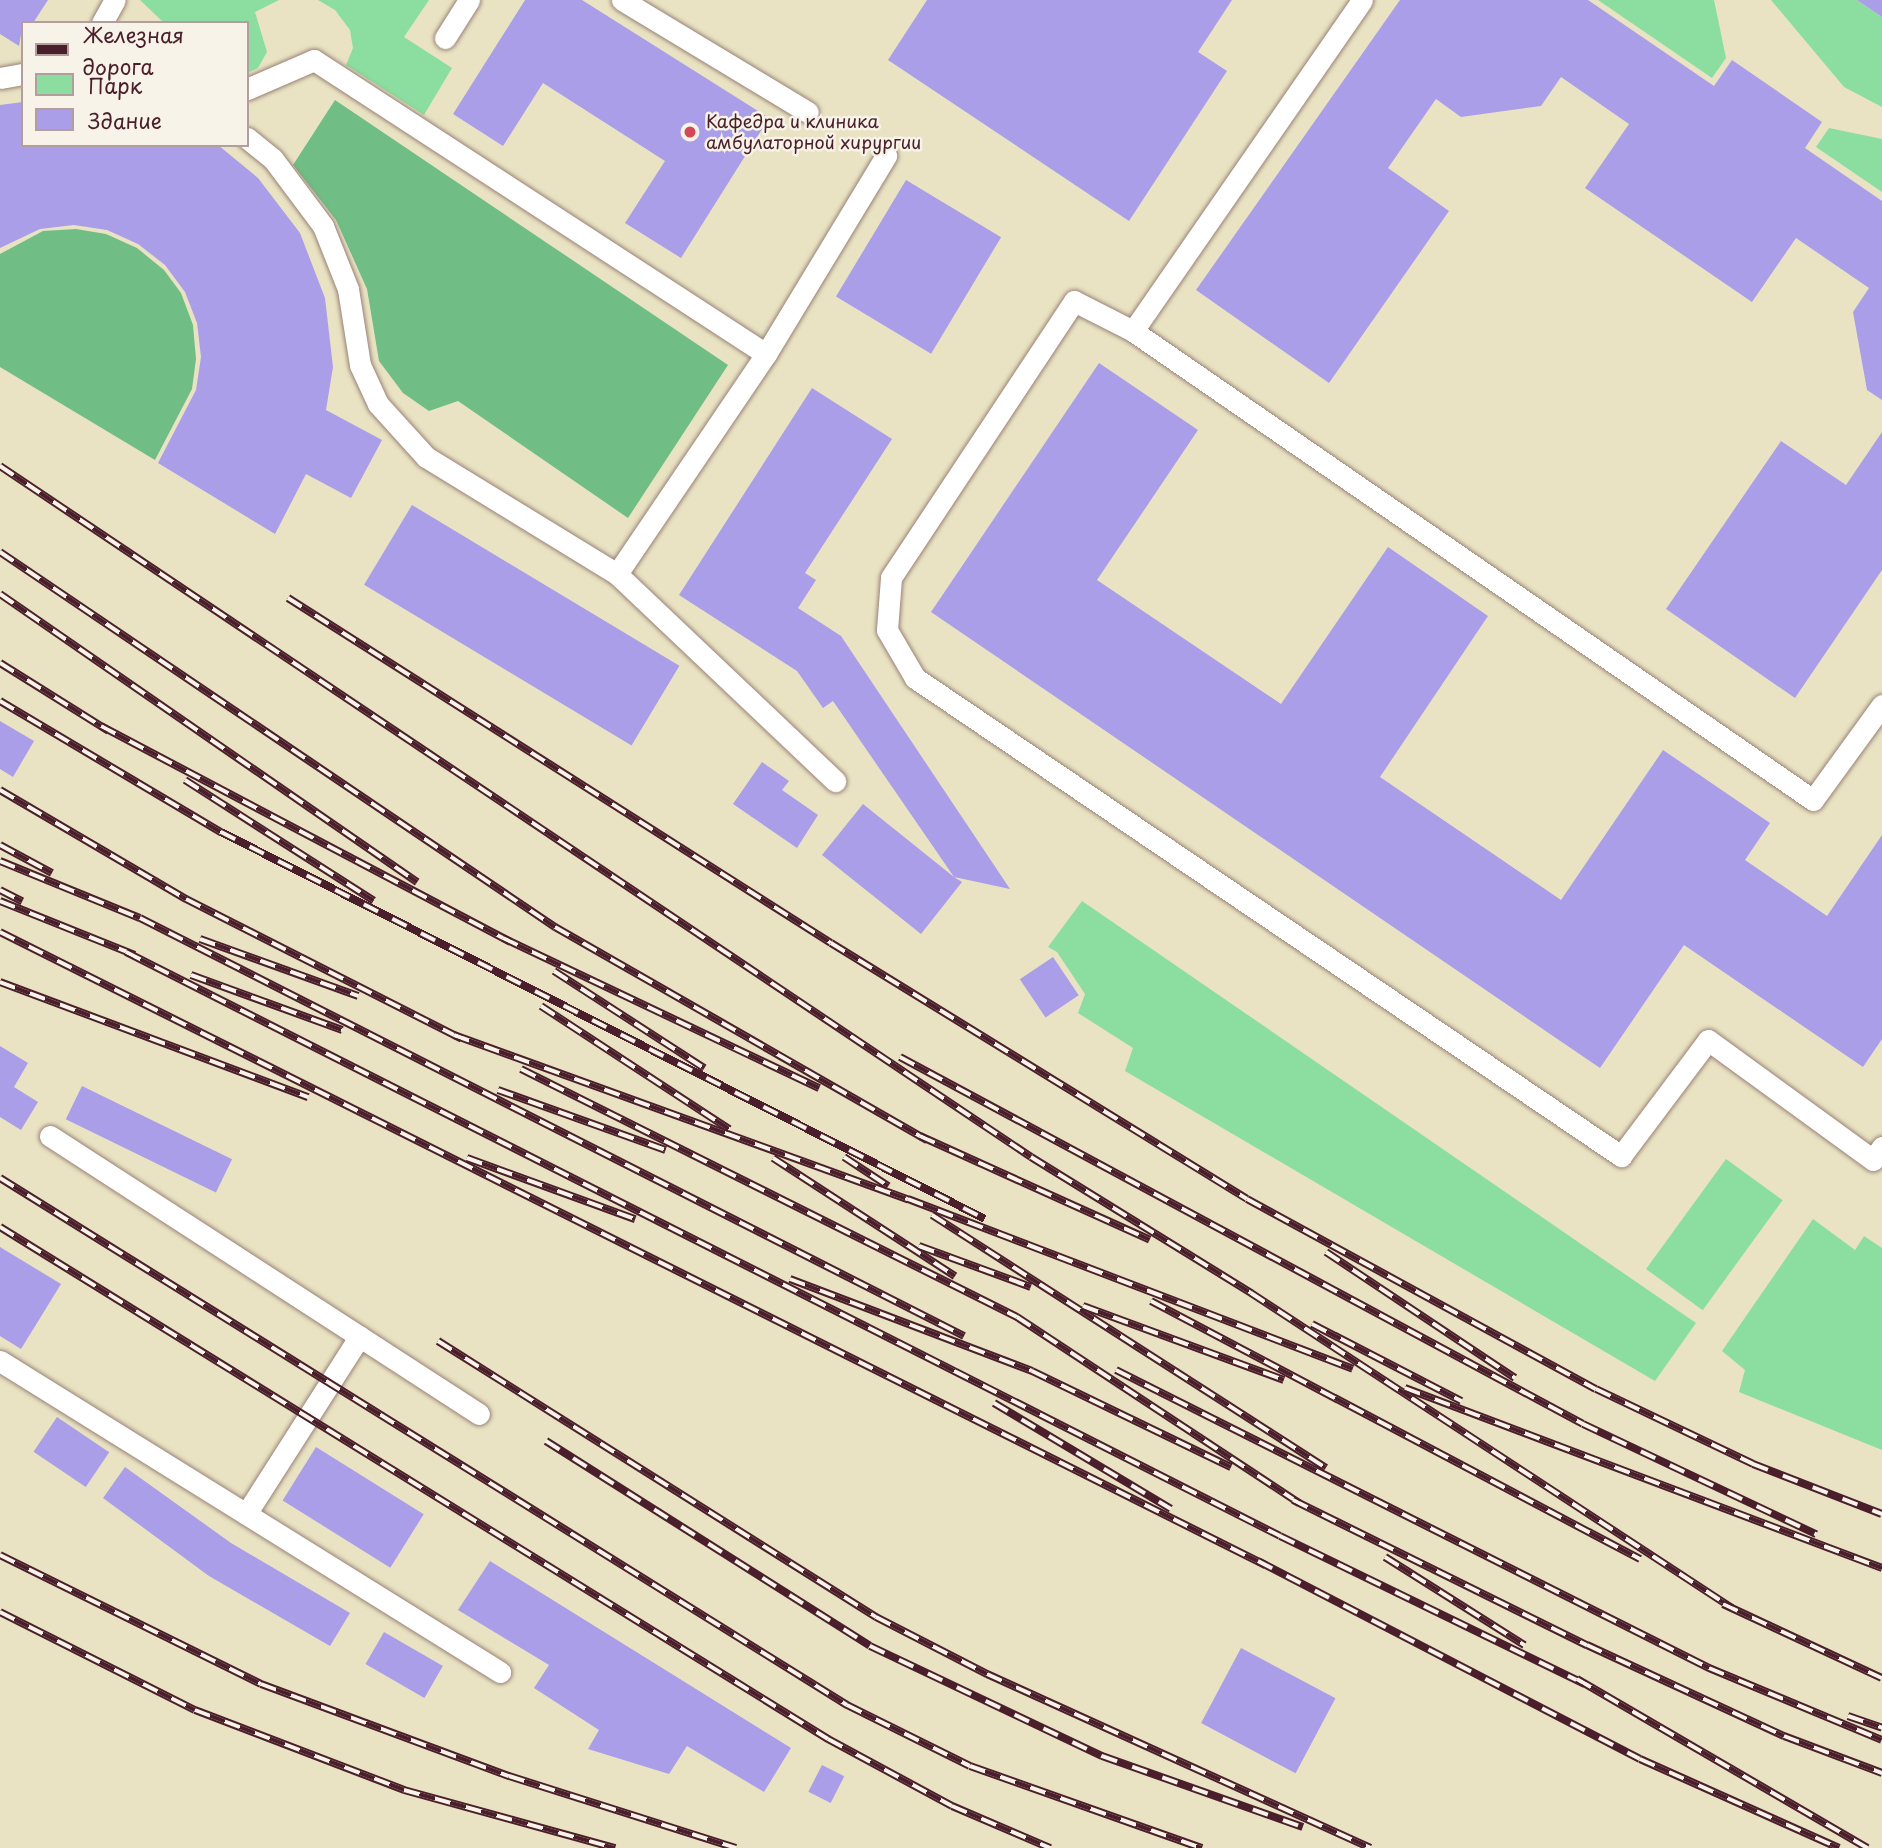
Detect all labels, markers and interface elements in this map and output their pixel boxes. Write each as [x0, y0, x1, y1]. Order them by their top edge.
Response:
text: Железная дорога [83, 18, 184, 82]
legend [21, 21, 248, 147]
text: Парк [88, 69, 142, 101]
text: Здание [88, 104, 162, 136]
place label: Кафедра и клиника амбулаторной хирургии [706, 111, 922, 154]
marker: Кафедра и клиника амбулаторной хирургии [680, 122, 700, 142]

